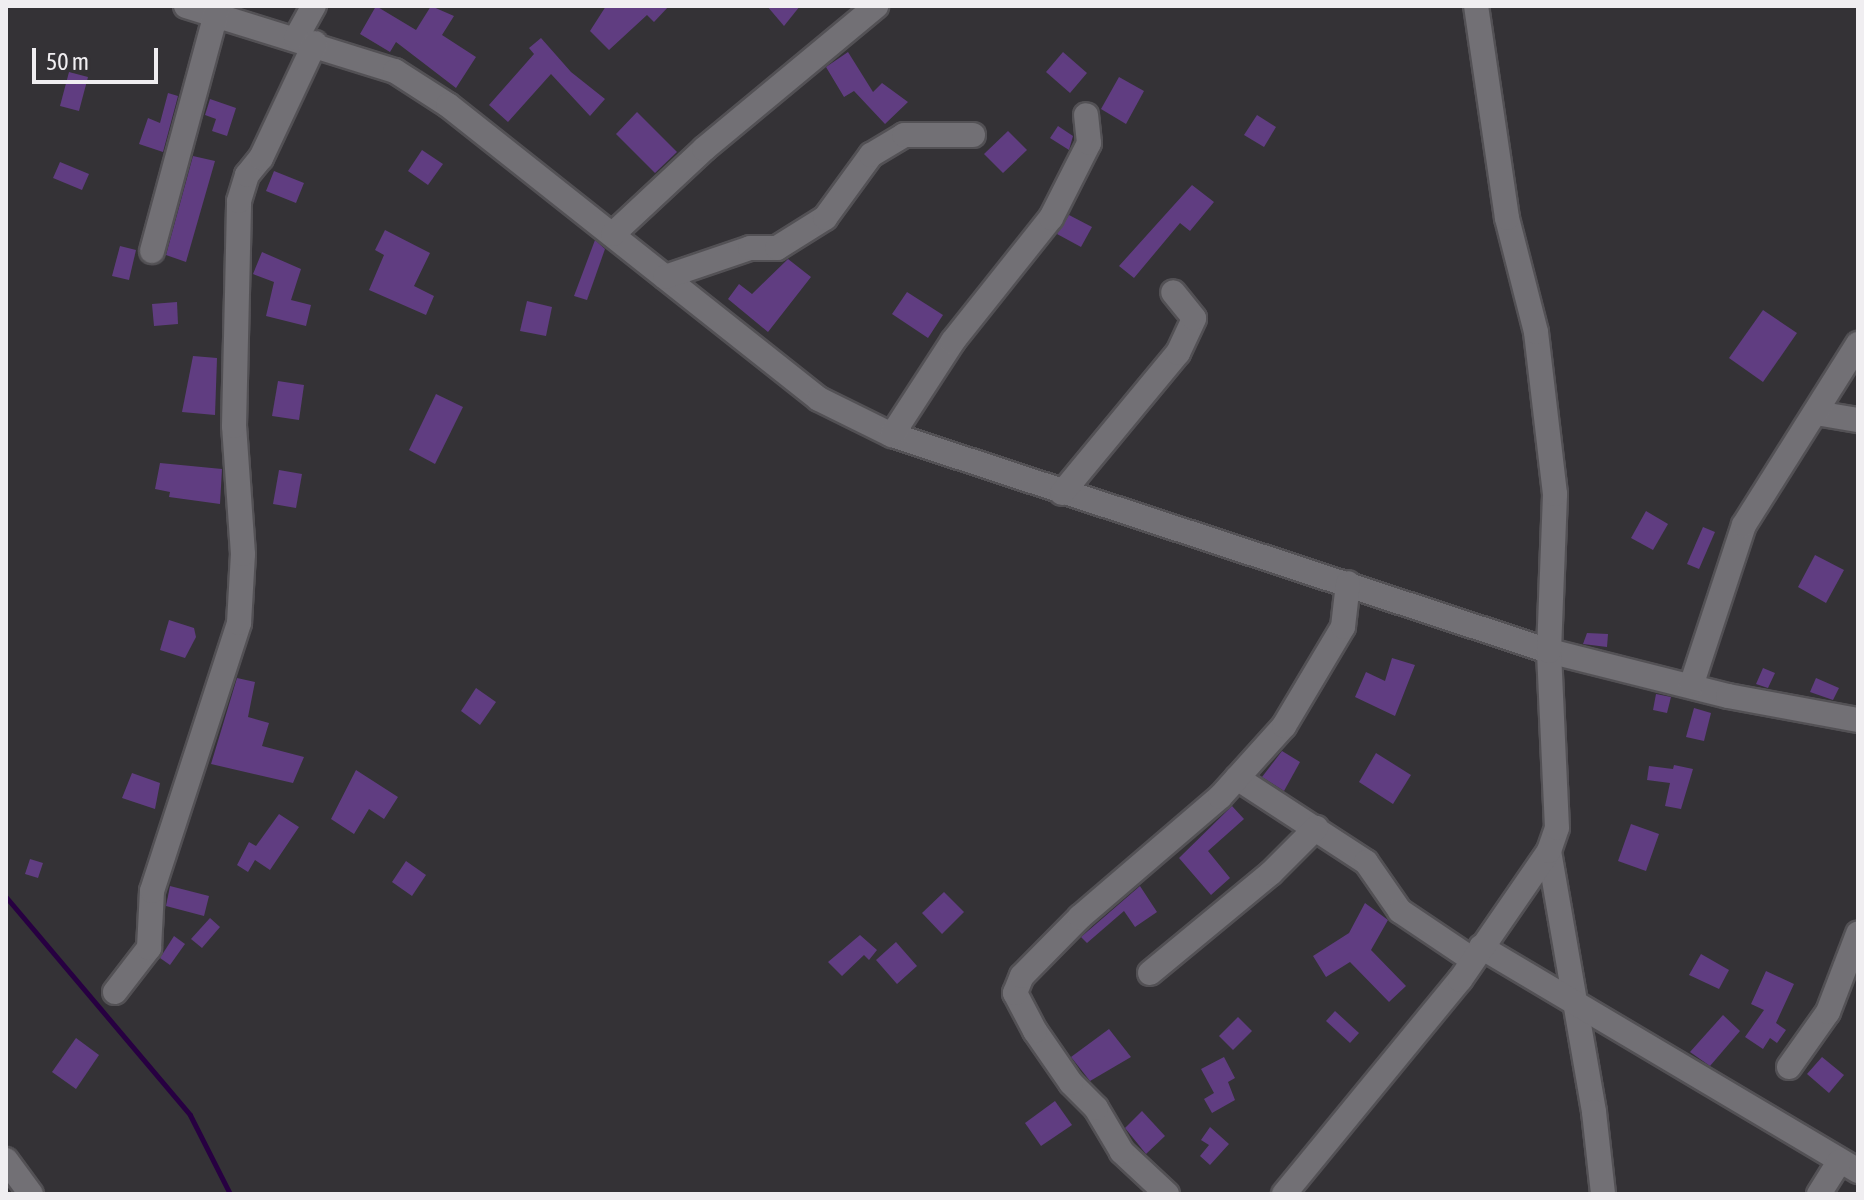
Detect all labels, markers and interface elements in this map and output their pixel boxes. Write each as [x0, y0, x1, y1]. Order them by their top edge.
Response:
scale bar [36, 32, 162, 82]
text: 50 m [46, 48, 89, 75]

